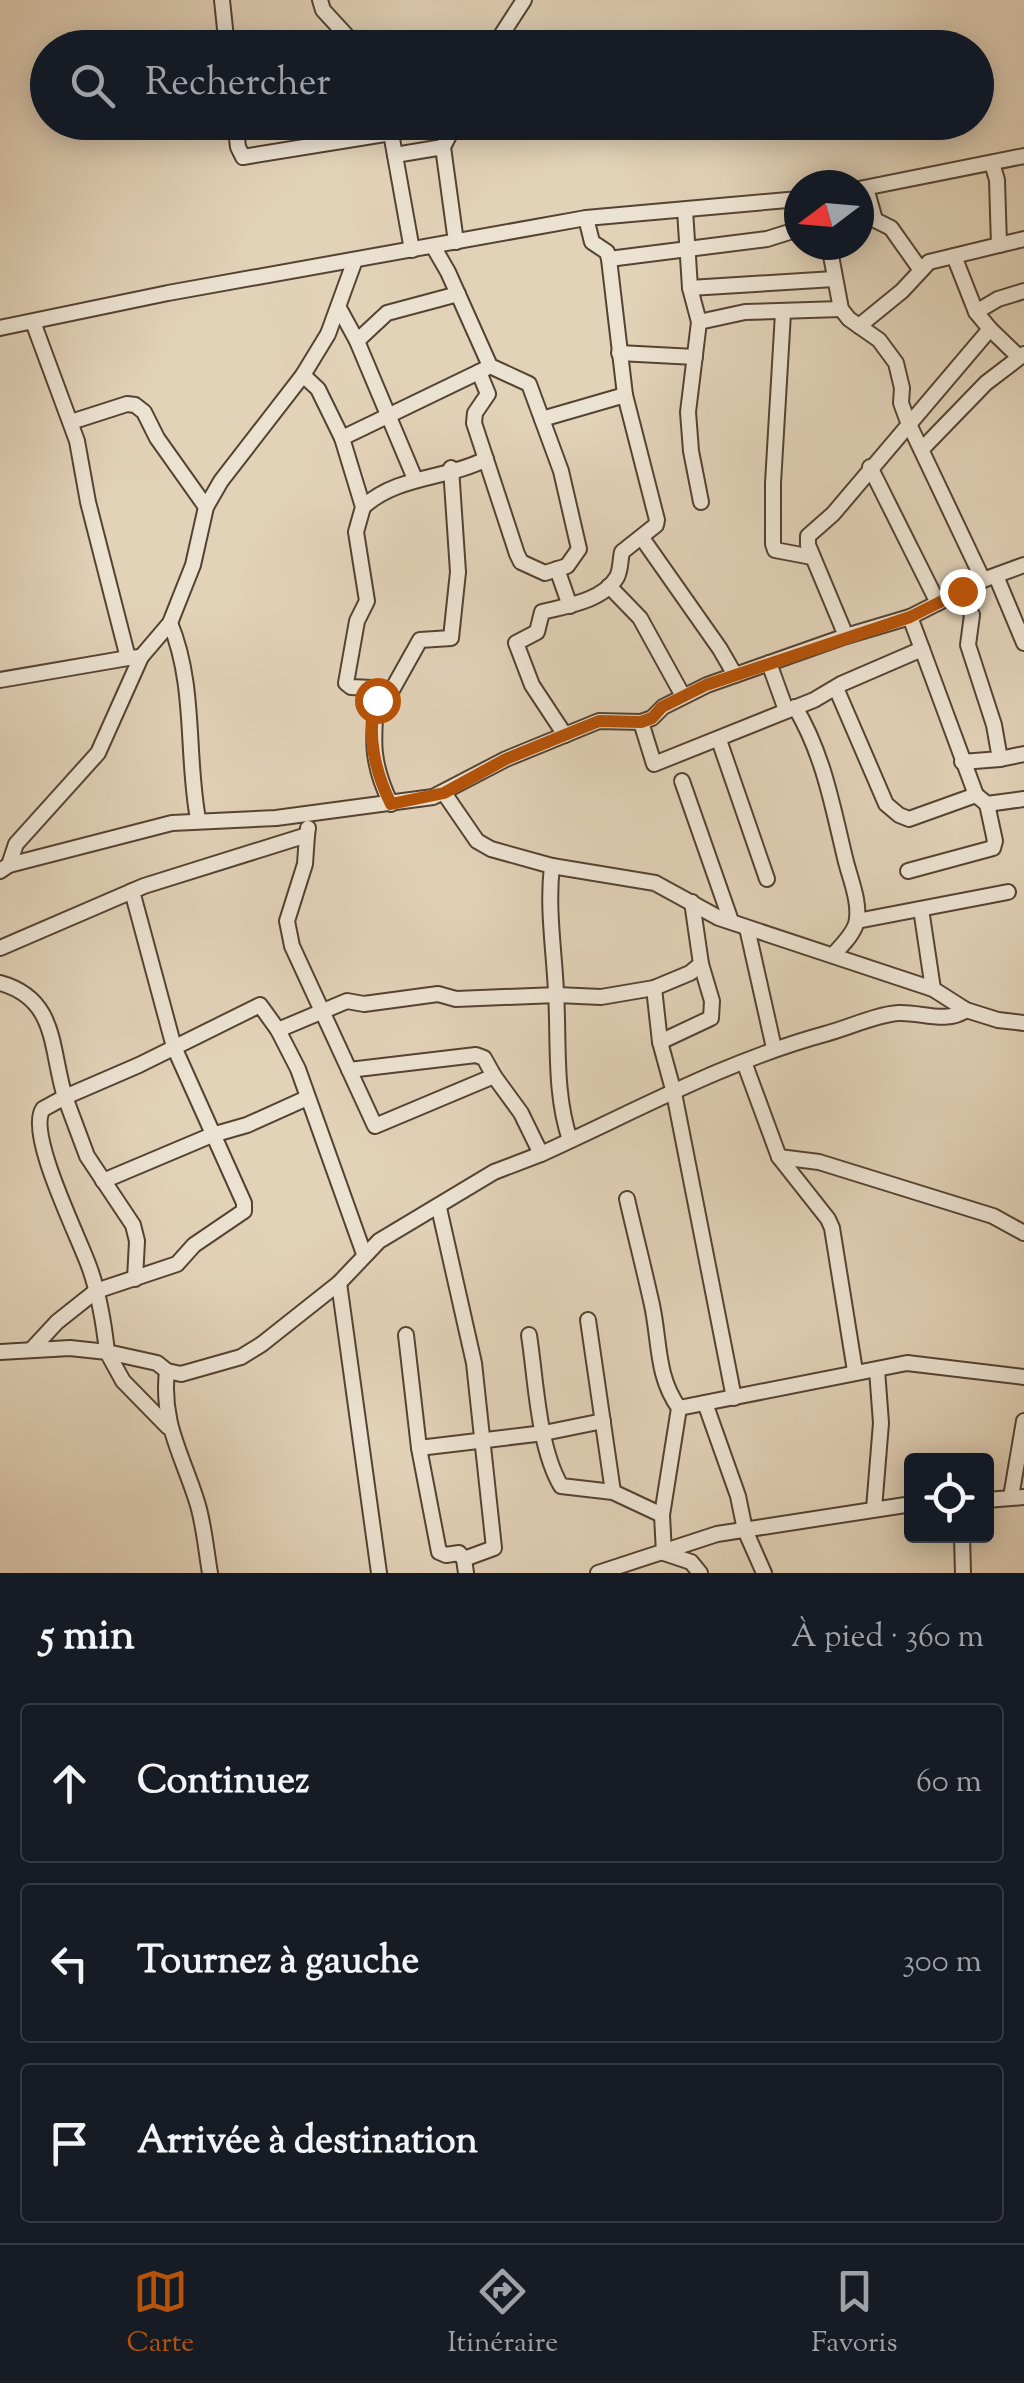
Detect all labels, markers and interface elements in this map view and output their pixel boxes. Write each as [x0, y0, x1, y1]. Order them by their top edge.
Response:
search box [30, 30, 994, 140]
icon: search [65, 58, 120, 113]
text: Rechercher [145, 58, 331, 112]
north arrow [784, 170, 874, 260]
route end [940, 569, 986, 615]
route start [355, 678, 401, 724]
map controls [904, 1453, 994, 1543]
button: locate [904, 1453, 994, 1543]
text: 5 min [40, 1608, 135, 1668]
text: À pied · 360 m [791, 1615, 984, 1661]
icon: ahead [42, 1756, 97, 1811]
text: Continuez [137, 1756, 309, 1810]
text: 60 m [916, 1760, 982, 1806]
icon: left [42, 1936, 97, 1991]
text: Tournez à gauche [137, 1936, 419, 1990]
text: 300 m [902, 1940, 982, 1986]
icon: arrive [42, 2116, 97, 2171]
text: Arrivée à destination [137, 2116, 478, 2170]
tab: Carte [127, 2264, 194, 2364]
tab: Itinéraire [447, 2264, 558, 2364]
tab: Favoris [811, 2264, 897, 2364]

